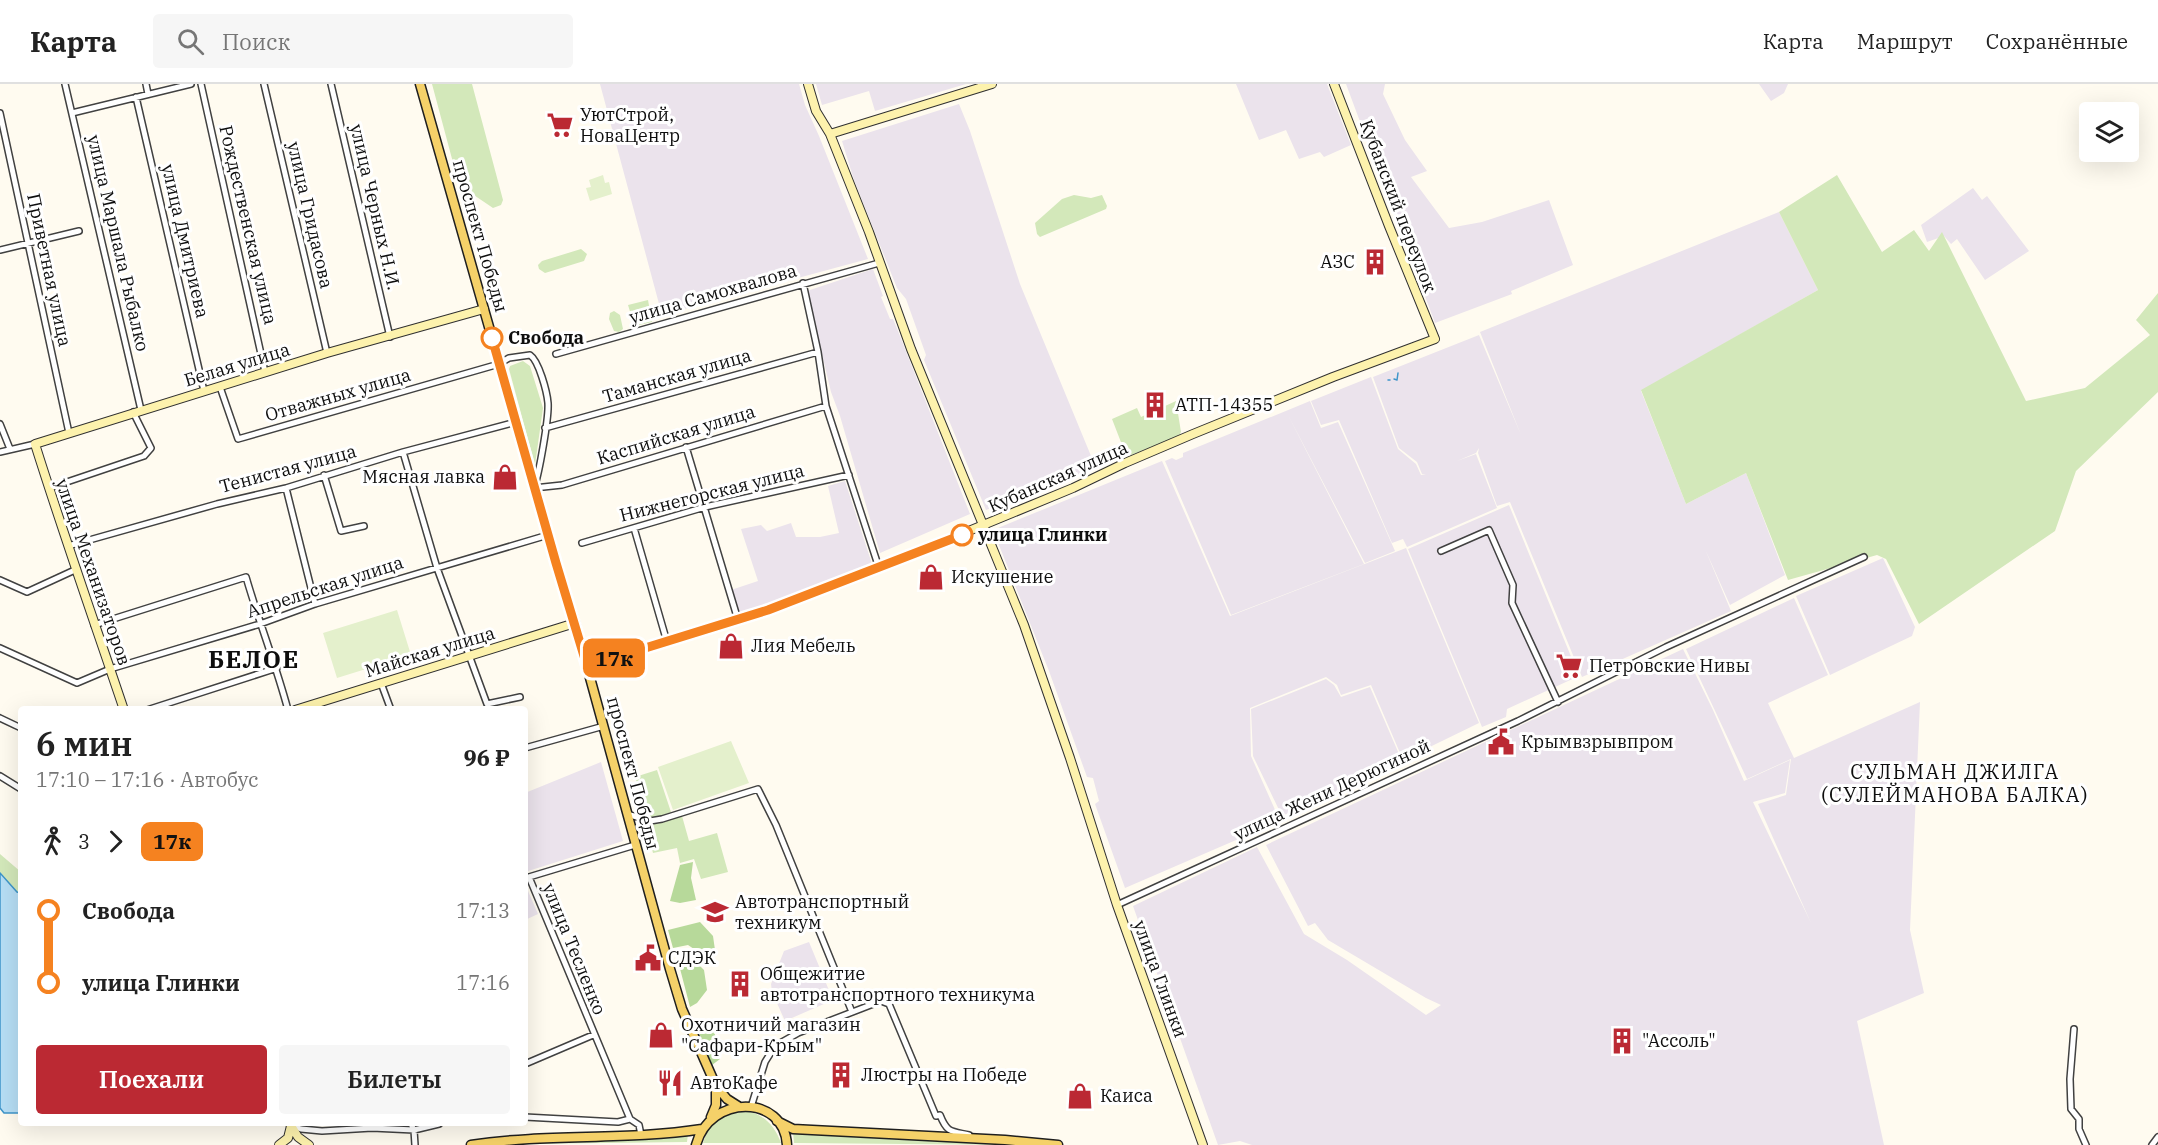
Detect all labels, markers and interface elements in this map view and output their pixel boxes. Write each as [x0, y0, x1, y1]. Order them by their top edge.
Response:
search box [153, 14, 573, 68]
text: Карта [30, 23, 117, 60]
icon: search [174, 25, 207, 58]
text: Поиск [222, 27, 290, 56]
text: Карта [1763, 27, 1824, 55]
text: Маршрут [1857, 27, 1953, 55]
text: Сохранённые [1986, 27, 2128, 55]
map controls [2079, 102, 2139, 162]
button: layers [2079, 102, 2139, 162]
place label: УютСтрой, НоваЦентр [580, 103, 680, 147]
supermarket icon: УютСтрой, НоваЦентр [545, 110, 575, 140]
street label: Кубанский переулок [1355, 116, 1442, 296]
street label: улица Черных Н.И. [345, 122, 406, 292]
street label: Рождественская улица [214, 123, 283, 327]
street label: улица Маршала Рыбалко [82, 132, 155, 353]
street label: улица Гридасова [282, 139, 339, 291]
street label: проспект Победы [448, 157, 513, 315]
street label: улица Дмитриева [157, 162, 214, 320]
street label: Приветная улица [22, 191, 77, 349]
building icon: АЗС [1360, 247, 1390, 277]
place label: АЗС [1320, 250, 1355, 273]
street label: улица Самохвалова [626, 259, 800, 328]
place label: Свобода [508, 326, 584, 349]
marker: Свобода [481, 327, 503, 349]
street label: Белая улица [181, 337, 293, 392]
street label: Таманская улица [600, 343, 754, 408]
street label: Отважных улица [262, 363, 414, 426]
building icon: АТП-14355 [1140, 390, 1170, 420]
place label: АТП-14355 [1175, 393, 1273, 416]
street label: Каспийская улица [594, 399, 758, 470]
street label: Кубанская улица [984, 435, 1131, 518]
street label: Тенистая улица [217, 439, 359, 498]
street label: Нижнегорская улица [617, 458, 807, 527]
shop icon: Мясная лавка [490, 462, 520, 492]
place label: Мясная лавка [362, 465, 485, 488]
street label: улица Механизаторов [51, 475, 136, 668]
place label: улица Глинки [977, 523, 1107, 546]
marker: улица Глинки [951, 524, 973, 546]
street label: Апрельская улица [244, 550, 406, 623]
shop icon: Искушение [916, 562, 946, 592]
place label: Искушение [951, 565, 1053, 588]
street label: Майская улица [362, 621, 498, 682]
shop icon: Лия Мебель [716, 631, 746, 661]
place label: Лия Мебель [751, 634, 856, 657]
line badge: 17к [580, 638, 648, 678]
district label: БЕЛОЕ [208, 643, 300, 675]
text: 17к [595, 644, 633, 672]
supermarket icon: Петровские Нивы [1554, 651, 1584, 681]
place label: Петровские Нивы [1589, 654, 1750, 677]
street label: проспект Победы [602, 694, 665, 852]
text: 6 мин [36, 722, 133, 765]
public building icon: Крымвзрывпром [1486, 727, 1516, 757]
place label: Крымвзрывпром [1521, 730, 1674, 753]
street label: улица Жени Дерюгиной [1230, 734, 1434, 845]
text: 96 ₽ [463, 743, 510, 772]
district label: СУЛЬМАН ДЖИЛГА (СУЛЕЙМАНОВА БАЛКА) [1821, 758, 2089, 808]
text: 17:10 – 17:16 · Автобус [36, 766, 259, 793]
icon: walk [36, 825, 69, 858]
icon: forward [99, 825, 132, 858]
text: 17к [153, 827, 191, 855]
text: 3 [78, 828, 90, 855]
street label: улица Тесленко [538, 880, 611, 1018]
place label: Автотранспортный техникум [735, 890, 909, 934]
text: Свобода [82, 896, 175, 925]
text: 17:13 [456, 897, 510, 924]
school or university icon: Автотранспортный техникум [700, 897, 730, 927]
street label: улица Глинки [1129, 917, 1192, 1041]
public building icon: СДЭК [633, 943, 663, 973]
place label: СДЭК [668, 946, 717, 969]
place label: Общежитие автотранспортного техникума [760, 962, 1035, 1006]
text: улица Глинки [82, 968, 240, 997]
text: 17:16 [456, 969, 510, 996]
building icon: Общежитие автотранспортного техникума [725, 969, 755, 999]
place label: Охотничий магазин "Сафари-Крым" [681, 1013, 861, 1057]
shop icon: Охотничий магазин "Сафари-Крым" [646, 1020, 676, 1050]
building icon: "Ассоль" [1607, 1026, 1637, 1056]
place label: "Ассоль" [1642, 1029, 1716, 1052]
button: Поехали [36, 1045, 267, 1114]
button: Билеты [279, 1045, 510, 1114]
building icon: Люстры на Победе [826, 1060, 856, 1090]
place label: Люстры на Победе [861, 1063, 1027, 1086]
restaurant icon: АвтоКафе [655, 1068, 685, 1098]
place label: АвтоКафе [690, 1071, 778, 1094]
shop icon: Каиса [1065, 1081, 1095, 1111]
place label: Каиса [1100, 1084, 1153, 1107]

